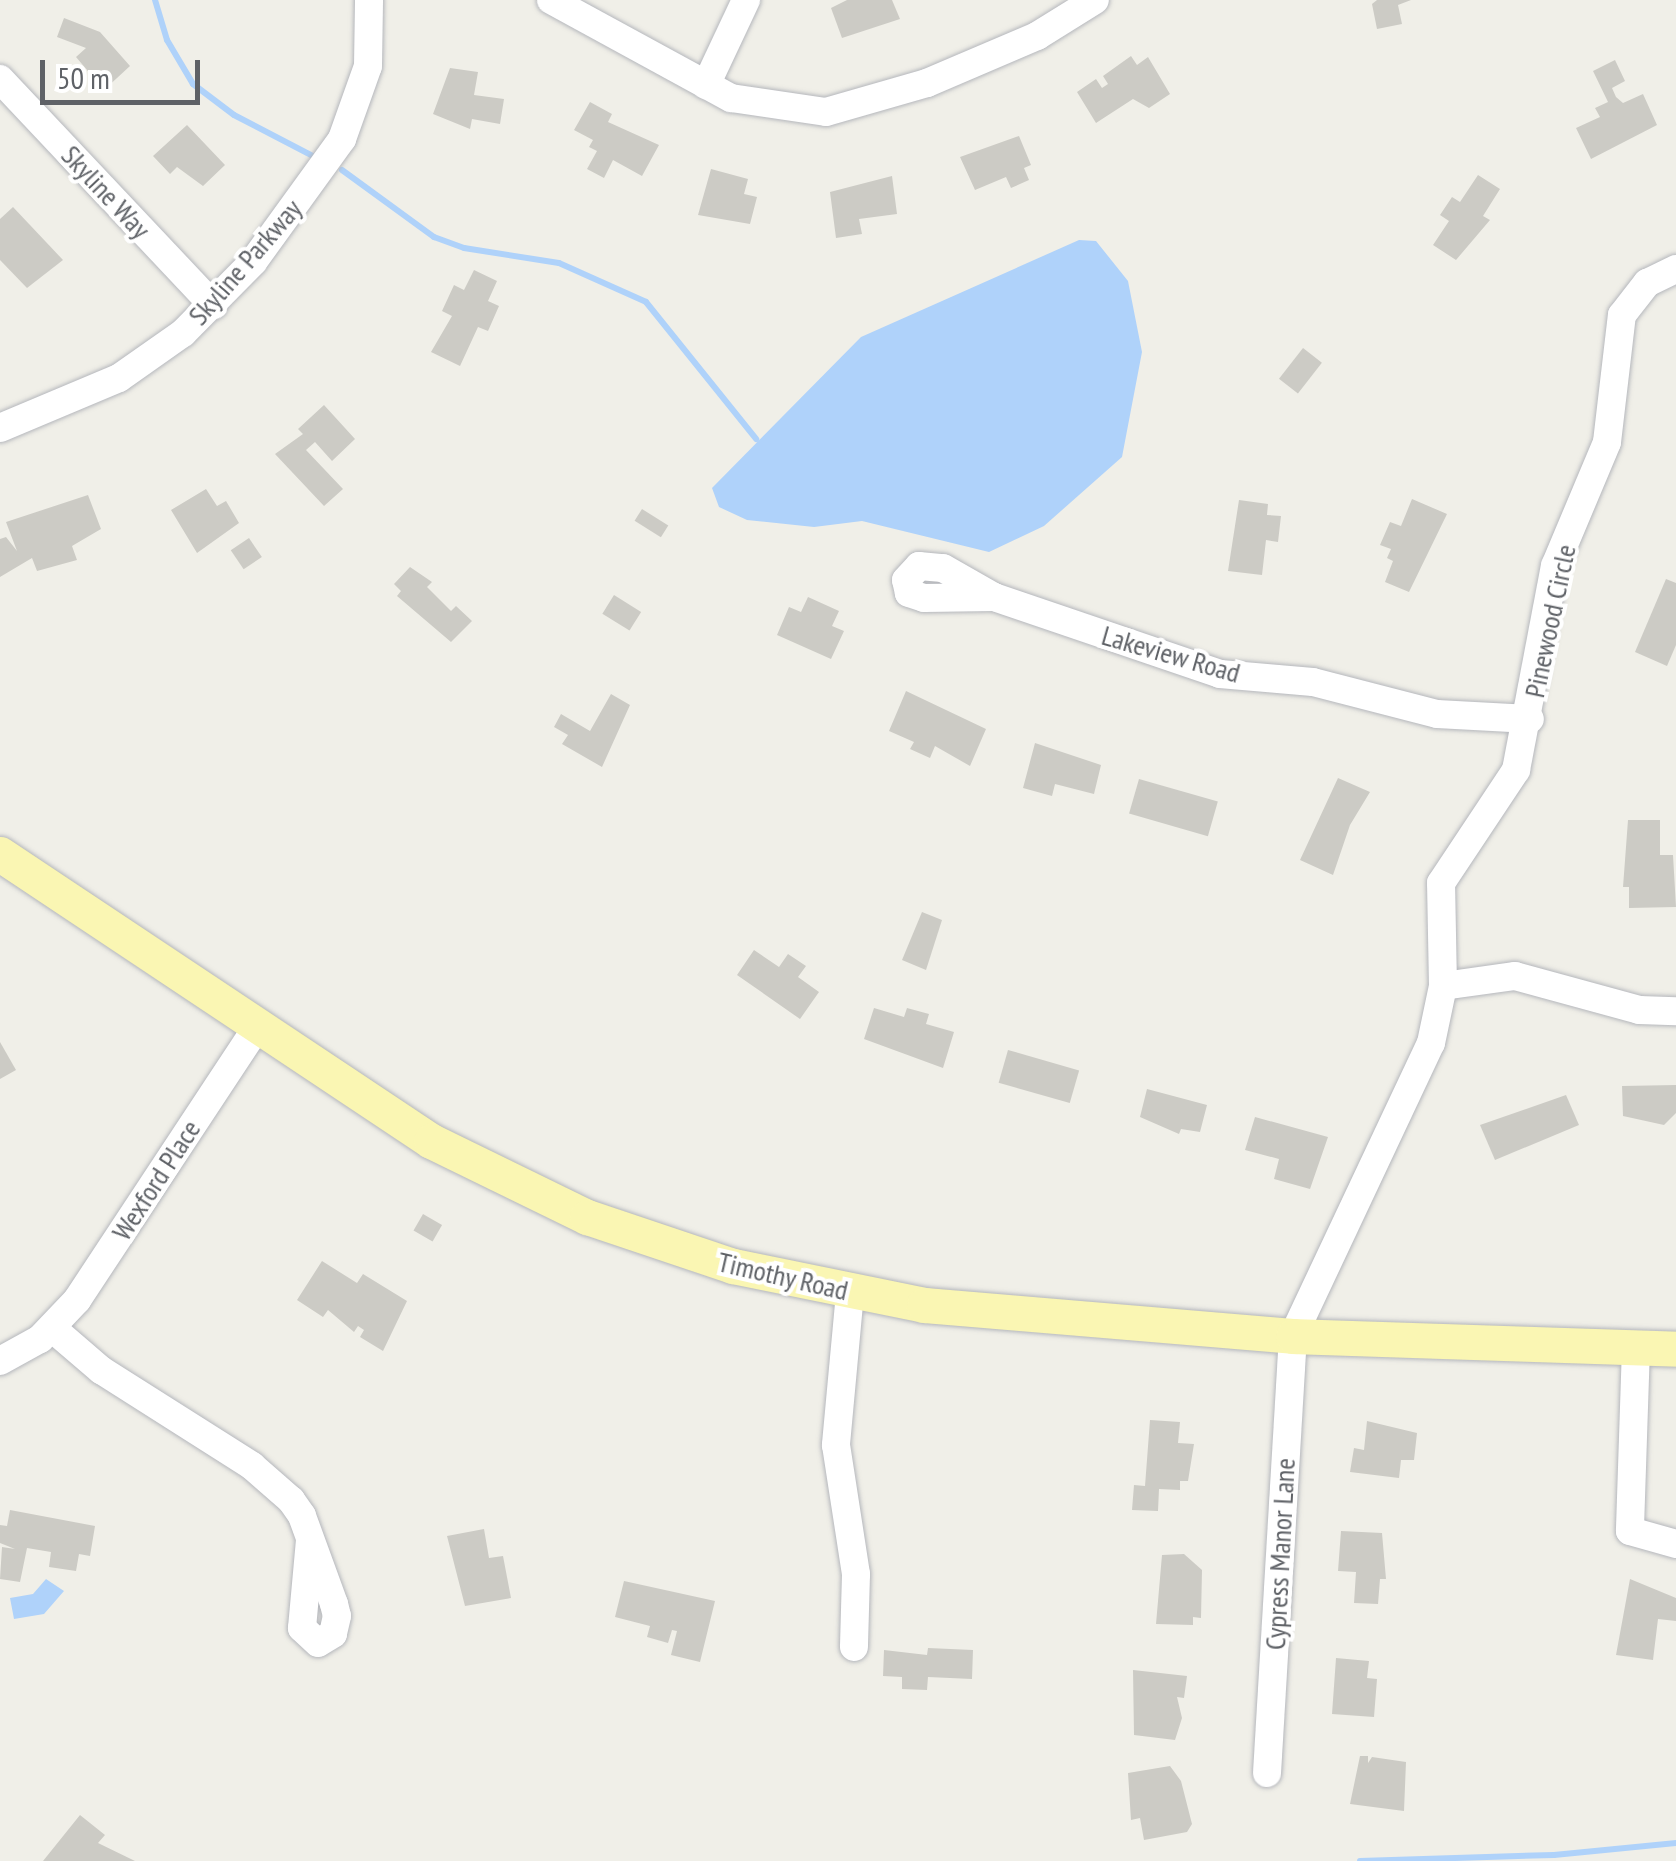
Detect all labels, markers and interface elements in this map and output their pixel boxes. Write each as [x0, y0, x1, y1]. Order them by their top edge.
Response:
scale bar [45, 40, 205, 102]
text: 50 m [57, 58, 110, 97]
street label: Skyline Way [54, 138, 158, 246]
street label: Skyline Parkway [181, 192, 309, 332]
street label: Pinewood Circle [1517, 541, 1583, 701]
street label: Lakeview Road [1098, 618, 1244, 690]
street label: Wexford Place [105, 1114, 207, 1246]
street label: Timothy Road [714, 1245, 852, 1307]
street label: Cypress Manor Lane [1258, 1457, 1302, 1651]

